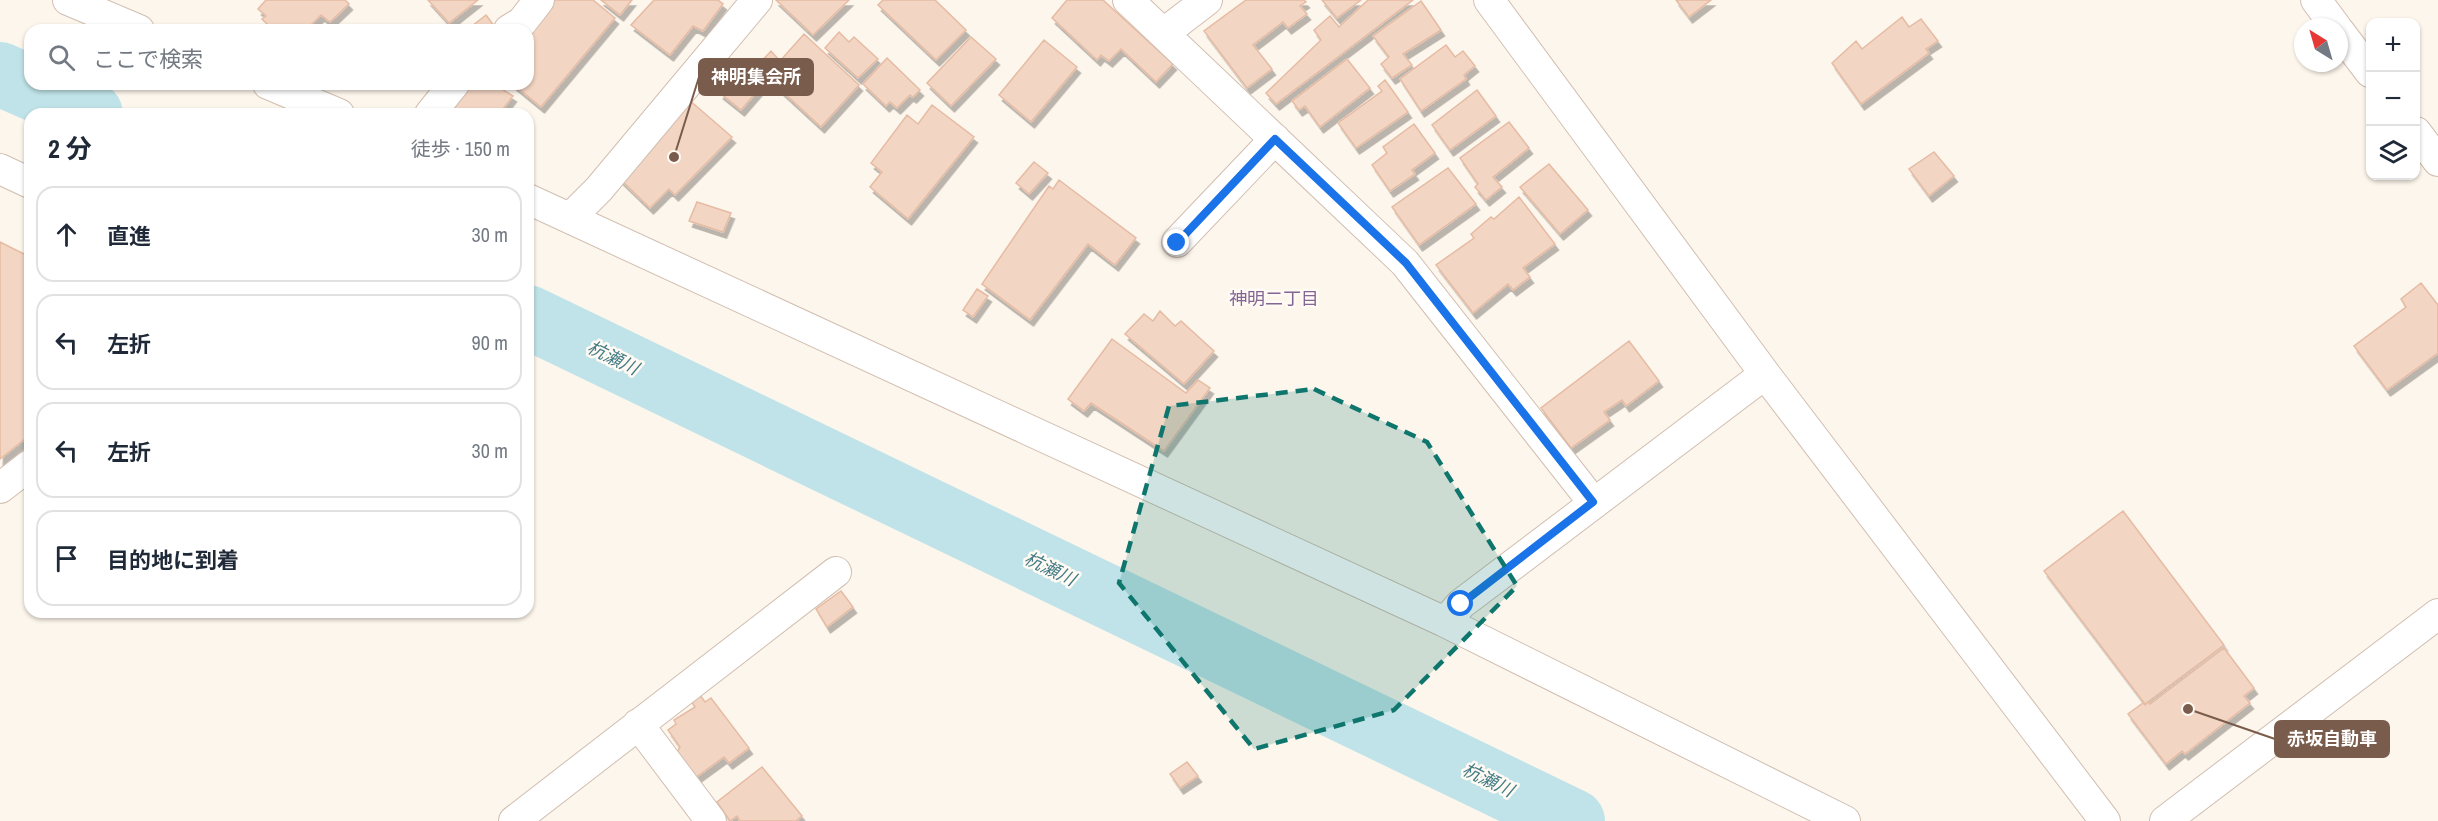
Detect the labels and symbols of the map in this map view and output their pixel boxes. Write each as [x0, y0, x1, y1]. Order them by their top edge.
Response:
north arrow [2294, 18, 2348, 72]
callout: 神明集会所 [699, 59, 813, 95]
text: 神明集会所 [711, 64, 801, 89]
route end [1163, 229, 1189, 255]
district label: 神明二丁目 [1229, 286, 1319, 311]
water label: 杭瀬川 [583, 334, 645, 381]
water label: 杭瀬川 [1020, 545, 1082, 592]
route start [1447, 590, 1473, 616]
callout: 赤坂自動車 [2275, 721, 2389, 757]
text: 赤坂自動車 [2287, 726, 2377, 751]
water label: 杭瀬川 [1458, 756, 1520, 803]

